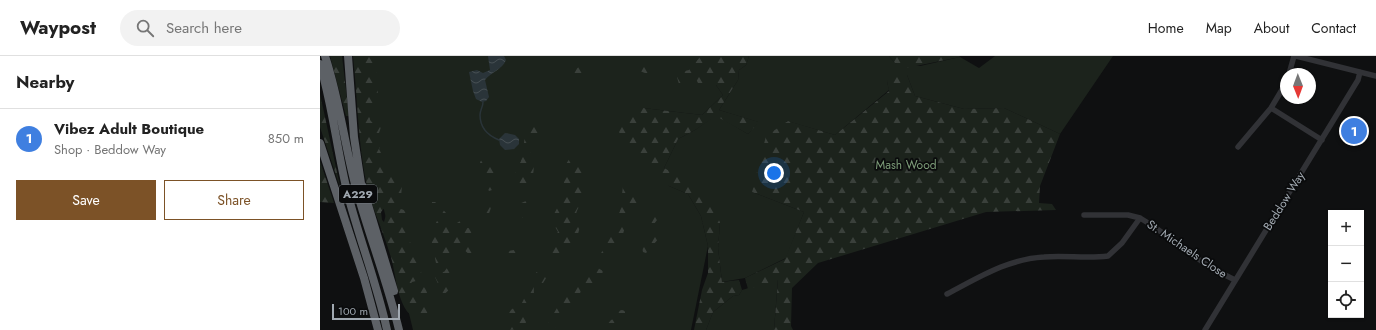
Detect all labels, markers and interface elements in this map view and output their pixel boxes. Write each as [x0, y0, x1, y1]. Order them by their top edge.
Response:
search box [120, 10, 400, 46]
text: Waypost [20, 14, 96, 41]
icon: search [134, 17, 156, 39]
text: Search here [166, 17, 242, 39]
text: Home [1148, 18, 1184, 38]
text: Map [1206, 18, 1232, 38]
text: About [1254, 18, 1289, 38]
text: Contact [1311, 18, 1356, 38]
north arrow [1280, 68, 1316, 104]
text: Nearby [16, 70, 74, 94]
pin: 1 [1341, 116, 1367, 146]
text: Vibez Adult Boutique [54, 118, 204, 140]
text: 1 [26, 129, 32, 148]
text: 850 m [268, 129, 304, 148]
text: Shop · Beddow Way [54, 140, 166, 159]
park label: Mash Wood [875, 156, 937, 174]
your location [764, 163, 784, 183]
street label: Beddow Way [1259, 167, 1310, 234]
button: Save [16, 180, 156, 220]
button: Share [164, 180, 304, 220]
road number: A229 [339, 185, 377, 203]
map controls [1328, 210, 1364, 318]
button: + [1328, 210, 1364, 246]
street label: St. Michaels Close [1143, 215, 1231, 283]
button: − [1328, 246, 1364, 282]
button: locate [1328, 282, 1364, 318]
scale bar [332, 302, 400, 321]
text: 100 m [338, 303, 368, 319]

